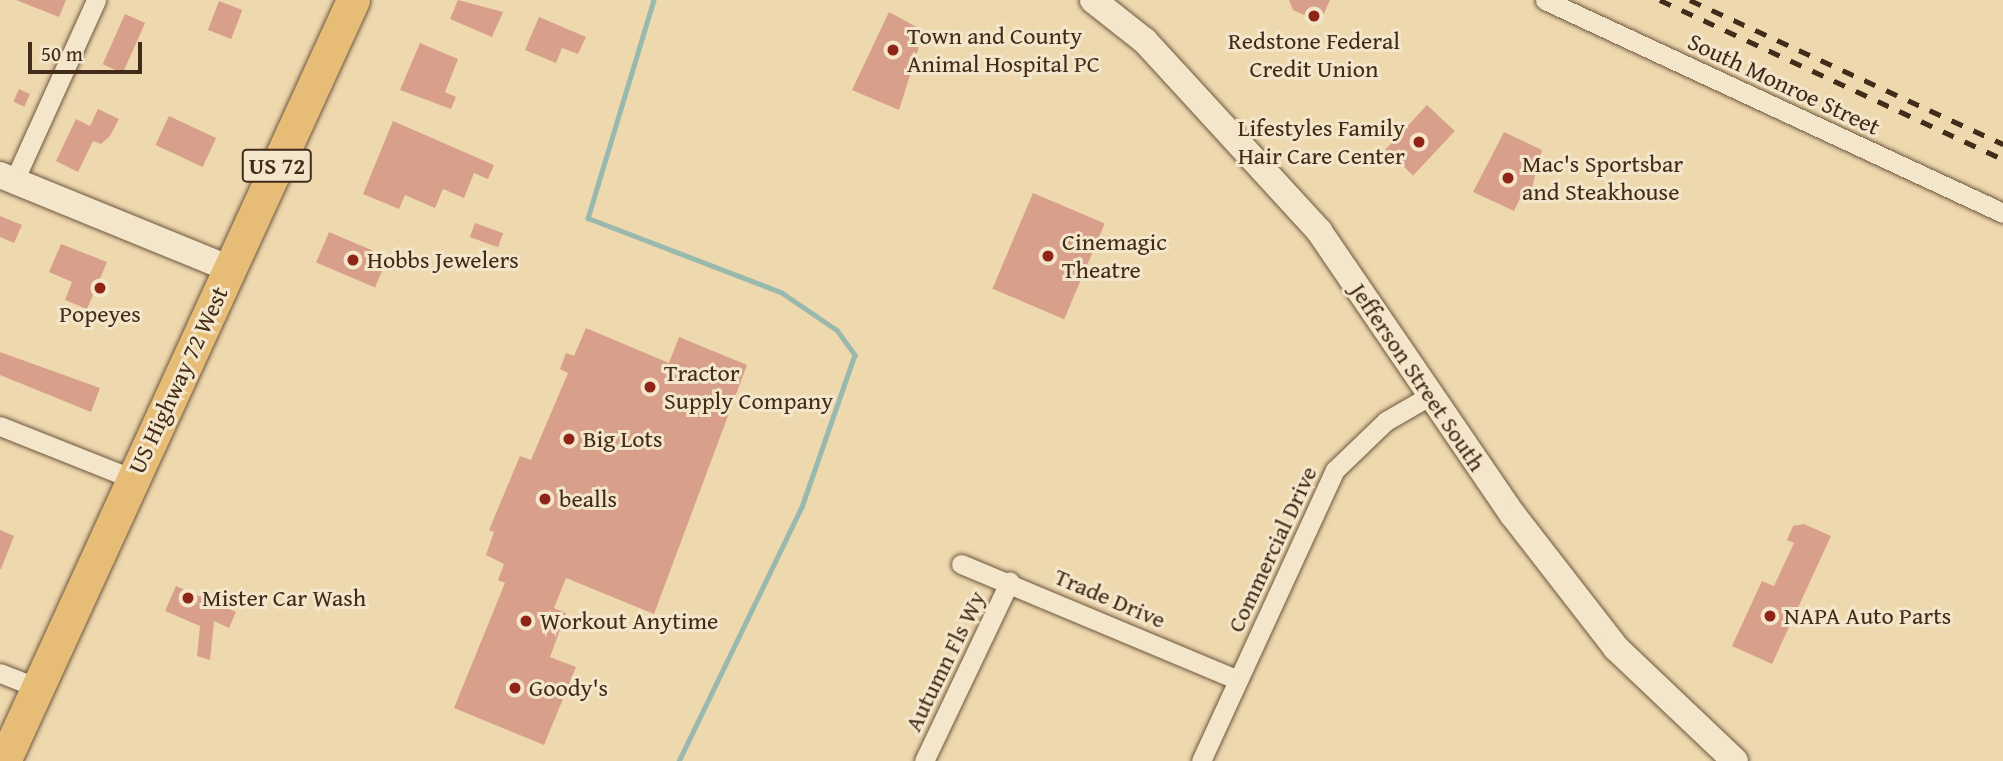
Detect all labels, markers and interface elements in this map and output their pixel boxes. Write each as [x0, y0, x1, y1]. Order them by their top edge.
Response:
marker: Redstone Federal Credit Union [1306, 8, 1322, 24]
place label: Town and County Animal Hospital PC [907, 22, 1100, 78]
place label: Redstone Federal Credit Union [1228, 27, 1400, 83]
street label: South Monroe Street [1683, 27, 1885, 141]
scale bar [32, 28, 145, 72]
text: 50 m [41, 38, 83, 69]
marker: Town and County Animal Hospital PC [885, 42, 901, 58]
place label: Lifestyles Family Hair Care Center [1238, 114, 1405, 170]
marker: Lifestyles Family Hair Care Center [1411, 134, 1427, 150]
road number: US 72 [240, 146, 314, 186]
place label: Mac's Sportsbar and Steakhouse [1522, 150, 1683, 206]
marker: Mac's Sportsbar and Steakhouse [1500, 170, 1516, 186]
place label: Cinemagic Theatre [1062, 228, 1167, 284]
place label: Hobbs Jewelers [367, 246, 519, 274]
marker: Cinemagic Theatre [1040, 248, 1056, 264]
marker: Hobbs Jewelers [345, 252, 361, 268]
street label: Jefferson Street South [1344, 277, 1492, 477]
marker: Popeyes [92, 280, 108, 296]
street label: US Highway 72 West [122, 282, 234, 478]
place label: Popeyes [59, 300, 141, 328]
place label: Tractor Supply Company [664, 359, 833, 415]
marker: Tractor Supply Company [642, 379, 658, 395]
place label: Big Lots [583, 425, 663, 453]
marker: Big Lots [561, 431, 577, 447]
street label: Commercial Drive [1221, 461, 1323, 637]
place label: bealls [559, 485, 617, 513]
marker: bealls [537, 491, 553, 507]
street label: Trade Drive [1050, 562, 1170, 634]
place label: Mister Car Wash [202, 584, 366, 612]
street label: Autumn Fls Wy [899, 586, 991, 736]
marker: Mister Car Wash [180, 590, 196, 606]
place label: NAPA Auto Parts [1784, 602, 1951, 630]
place label: Workout Anytime [540, 607, 718, 635]
marker: NAPA Auto Parts [1762, 608, 1778, 624]
marker: Workout Anytime [518, 613, 534, 629]
place label: Goody's [529, 674, 608, 702]
marker: Goody's [507, 680, 523, 696]

